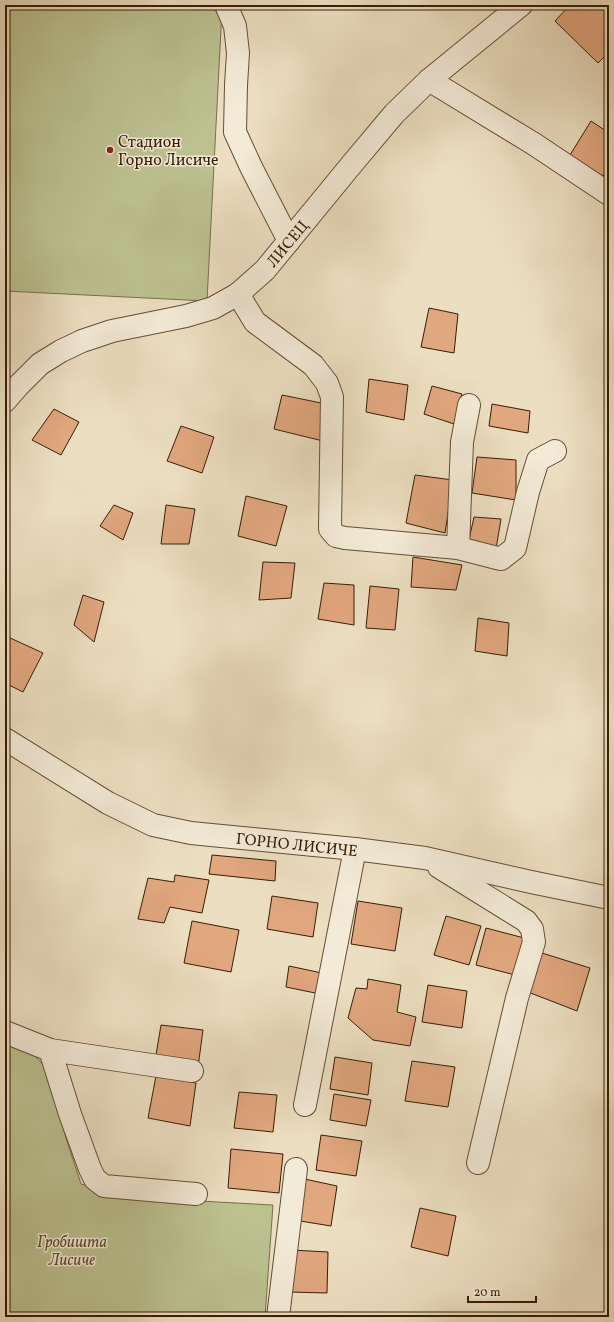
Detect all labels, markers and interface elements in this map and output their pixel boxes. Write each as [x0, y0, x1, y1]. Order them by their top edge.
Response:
place label: Стадион Горно Лисиче [118, 132, 219, 172]
marker: Стадион Горно Лисиче [105, 145, 115, 155]
street label: ЛИСЕЦ [262, 216, 315, 273]
street label: ГОРНО ЛИСИЧЕ [235, 829, 359, 863]
park label: Гробишта Лисиче [37, 1232, 107, 1272]
scale bar [468, 1278, 536, 1304]
text: 20 m [474, 1285, 501, 1301]

